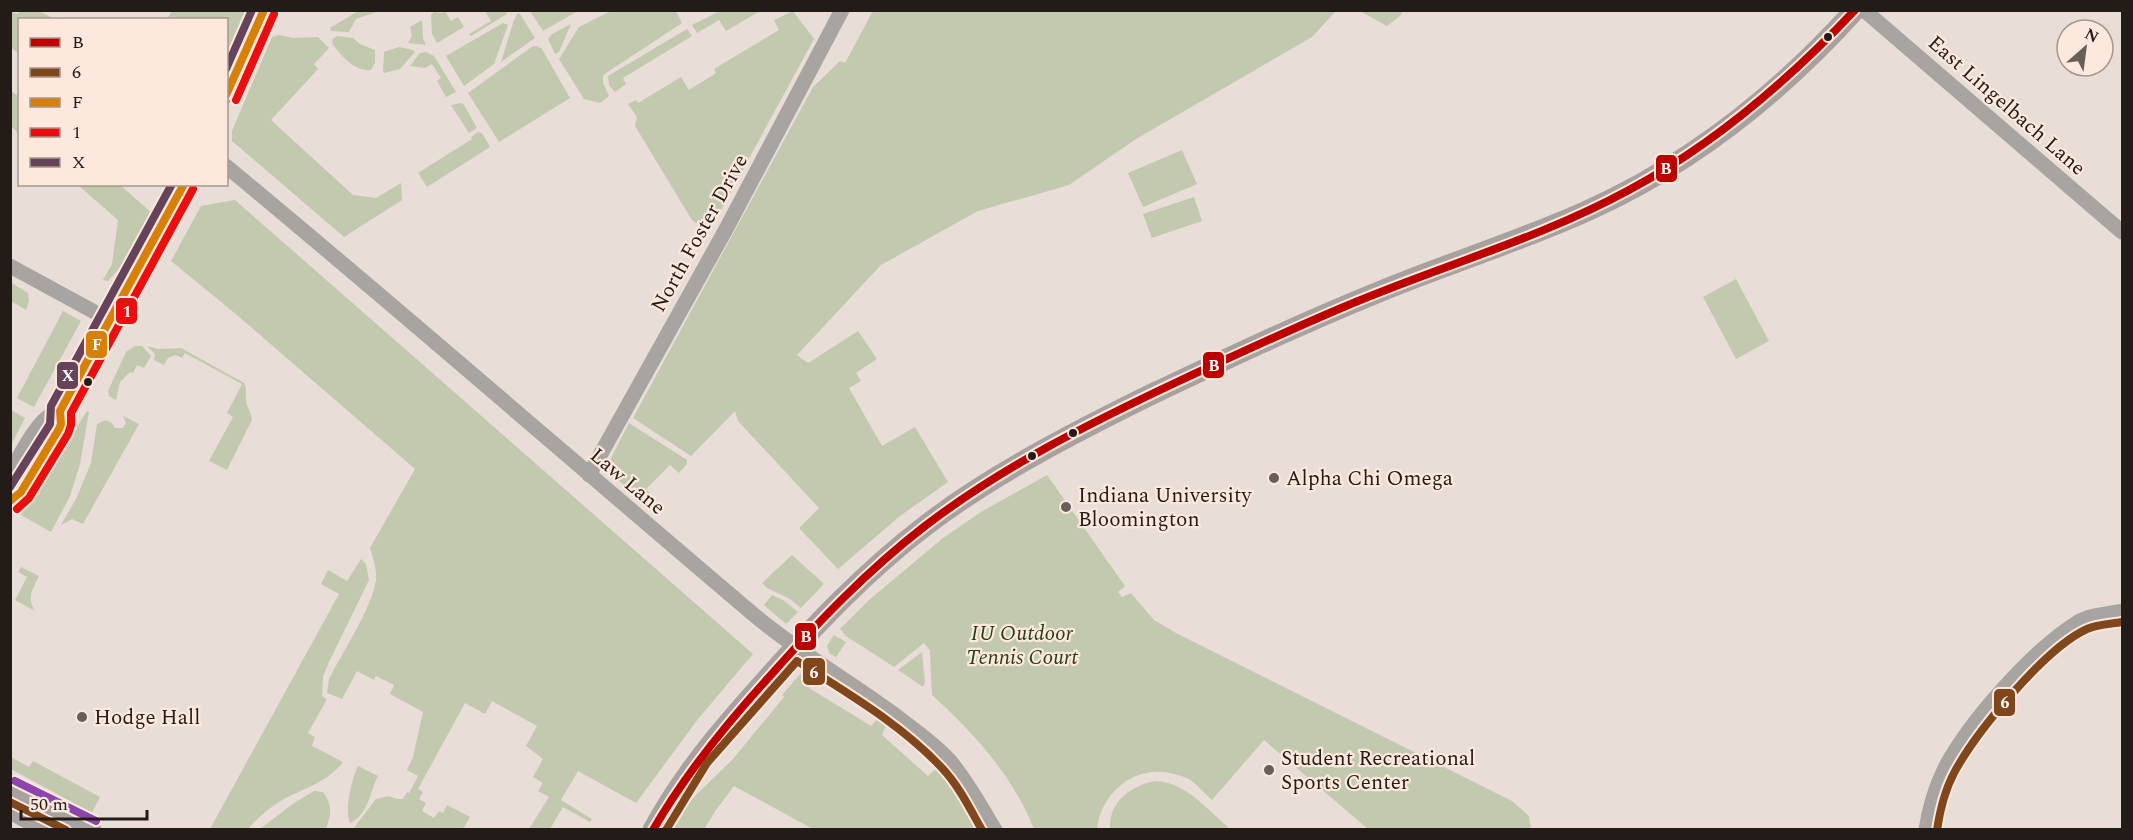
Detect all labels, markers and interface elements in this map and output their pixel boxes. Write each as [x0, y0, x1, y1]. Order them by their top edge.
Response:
legend [18, 18, 228, 186]
north arrow [2055, 18, 2115, 78]
text: N [2080, 22, 2103, 49]
street label: East Lingelbach Lane [1920, 28, 2093, 184]
text: B [72, 29, 84, 56]
unlabelled marker [1822, 31, 1834, 43]
text: 6 [72, 59, 81, 86]
text: F [72, 89, 83, 116]
text: 1 [72, 119, 81, 146]
text: X [72, 149, 85, 176]
street label: North Foster Drive [643, 149, 757, 318]
line badge: B [1655, 154, 1678, 183]
text: B [1660, 157, 1672, 181]
line badge: 1 [115, 297, 138, 325]
text: 1 [123, 300, 131, 324]
line badge: F [85, 330, 108, 359]
text: F [92, 333, 102, 357]
line badge: B [1202, 351, 1225, 379]
text: B [1208, 354, 1220, 378]
line badge: X [56, 361, 79, 390]
text: X [62, 364, 75, 388]
unlabelled marker [82, 376, 94, 388]
unlabelled marker [1067, 427, 1079, 439]
street label: Law Lane [582, 440, 672, 523]
unlabelled marker [1026, 450, 1038, 462]
place label: Alpha Chi Omega [1286, 463, 1454, 495]
marker: Alpha Chi Omega [1267, 471, 1281, 485]
place label: Indiana University Bloomington [1078, 480, 1253, 536]
marker: Indiana University Bloomington [1059, 500, 1073, 514]
park label: IU Outdoor Tennis Court [966, 618, 1078, 674]
line badge: B [794, 622, 817, 651]
text: B [800, 625, 812, 649]
line badge: 6 [802, 657, 826, 686]
text: 6 [810, 661, 819, 685]
line badge: 6 [1993, 688, 2016, 717]
text: 6 [2001, 691, 2010, 715]
place label: Hodge Hall [94, 702, 200, 734]
marker: Hodge Hall [75, 710, 89, 724]
place label: Student Recreational Sports Center [1281, 743, 1475, 799]
marker: Student Recreational Sports Center [1262, 763, 1276, 777]
scale bar [21, 783, 147, 821]
text: 50 m [30, 791, 68, 818]

